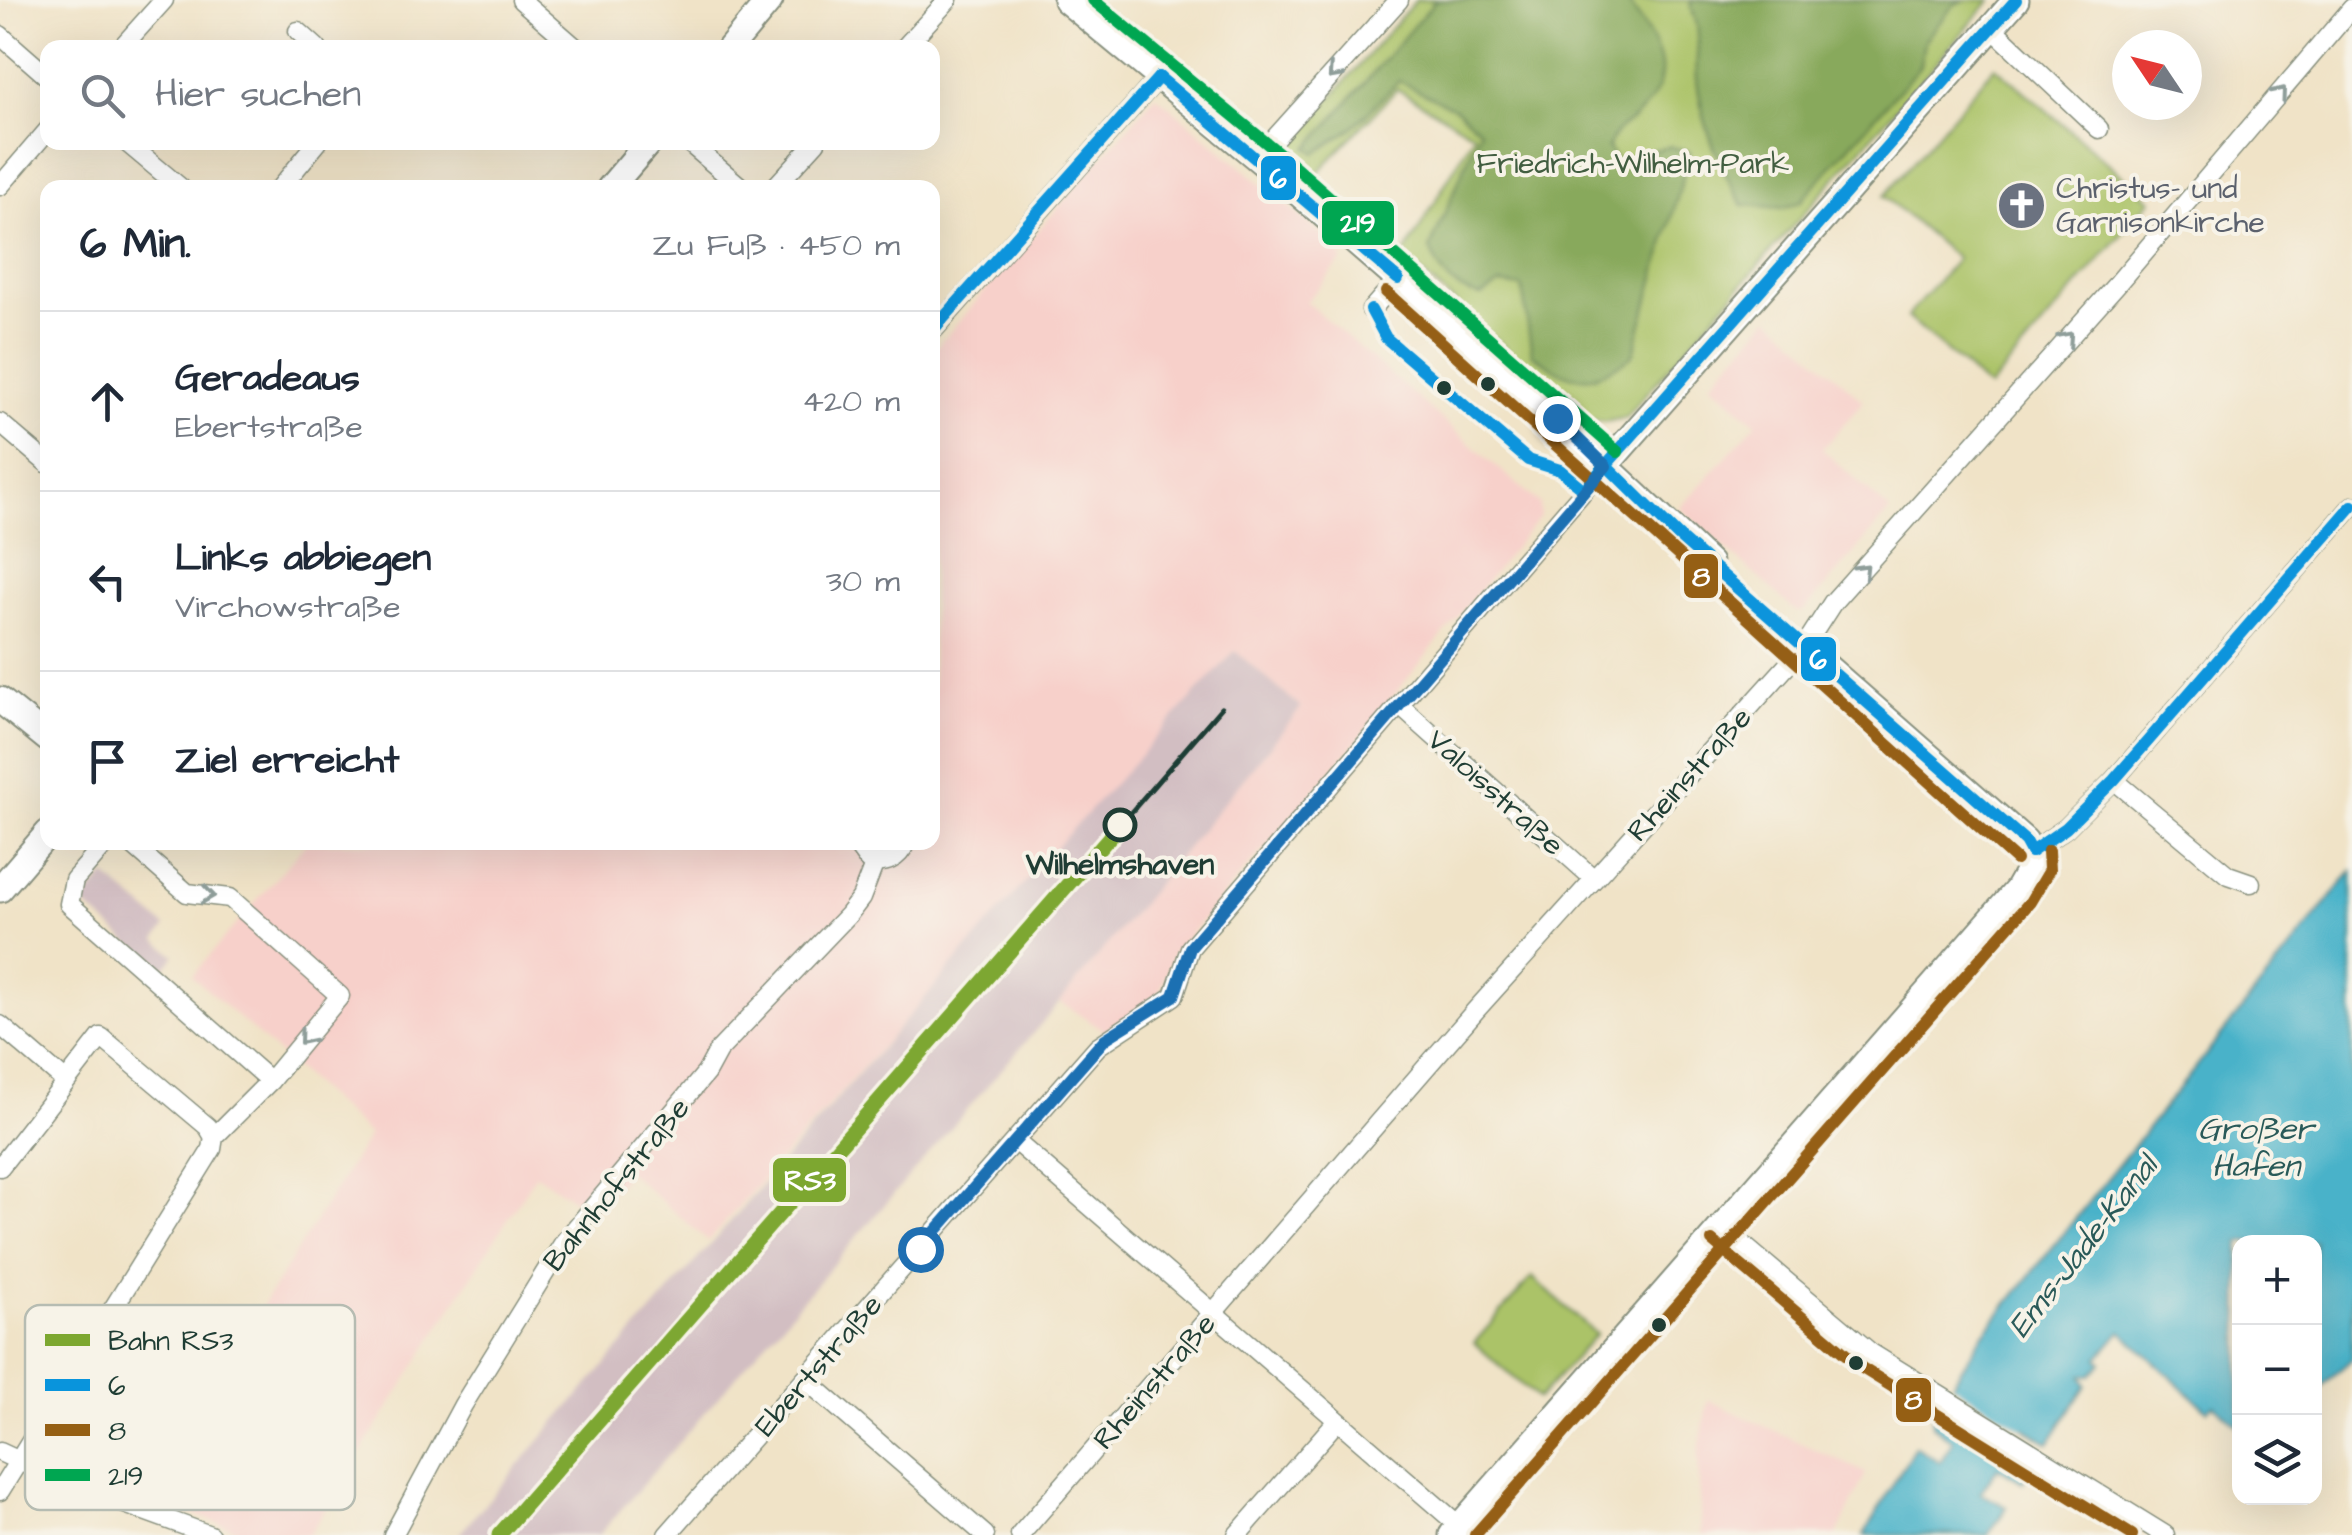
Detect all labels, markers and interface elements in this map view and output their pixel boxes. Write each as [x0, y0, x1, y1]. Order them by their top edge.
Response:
north arrow [2112, 30, 2202, 120]
search box [40, 40, 940, 150]
one-way arrow [1328, 61, 1346, 80]
icon: search [75, 68, 130, 123]
text: Hier suchen [155, 69, 361, 121]
one-way arrow [2269, 86, 2287, 105]
park label: Friedrich-Wilhelm-Park [1476, 143, 1790, 185]
line badge: 6 [1259, 154, 1298, 202]
text: 6 [1269, 160, 1287, 199]
place label: Christus- und Garnisonkirche [2056, 168, 2265, 244]
church icon: Christus- und Garnisonkirche [1995, 179, 2047, 231]
line badge: 219 [1320, 199, 1396, 247]
text: 219 [1339, 204, 1376, 243]
text: 6 Min. [80, 216, 191, 274]
text: Zu Fuß · 450 m [652, 223, 900, 268]
one-way arrow [2056, 332, 2074, 350]
text: Geradeaus [175, 353, 360, 405]
icon: ahead [80, 374, 135, 429]
unlabelled marker [1478, 374, 1498, 394]
unlabelled marker [1434, 378, 1454, 398]
text: 420 m [802, 379, 900, 424]
route end [1535, 396, 1581, 442]
text: Ebertstraße [175, 405, 363, 450]
text: Links abbiegen [175, 533, 431, 585]
line badge: 8 [1682, 552, 1720, 600]
icon: left [80, 554, 135, 609]
text: 8 [1692, 558, 1710, 597]
text: 30 m [826, 559, 900, 604]
one-way arrow [1852, 564, 1870, 582]
text: Virchowstraße [175, 585, 401, 630]
line badge: 6 [1799, 635, 1838, 683]
text: 6 [1809, 641, 1827, 680]
street label: Rheinstraße [1618, 698, 1762, 851]
street label: Valoisstraße [1417, 720, 1573, 866]
icon: arrive [80, 734, 135, 789]
text: Ziel erreicht [175, 735, 399, 787]
marker: Wilhelmshaven [1104, 809, 1136, 841]
place label: Wilhelmshaven [1025, 844, 1214, 886]
one-way arrow [200, 884, 216, 905]
one-way arrow [299, 1027, 317, 1045]
street label: Bahnhofstraße [534, 1089, 700, 1280]
water label: Großer Hafen [2198, 1107, 2317, 1189]
water label: Ems-Jade-Kanal [1998, 1143, 2171, 1347]
line badge: RS3 [771, 1156, 848, 1204]
text: RS3 [784, 1162, 837, 1201]
route start [898, 1227, 944, 1273]
map controls [2232, 1235, 2322, 1505]
button: + [2232, 1235, 2322, 1325]
street label: Ebertstraße [745, 1285, 892, 1446]
street label: Rheinstraße [1084, 1304, 1226, 1459]
legend [25, 1305, 355, 1510]
unlabelled marker [1649, 1315, 1669, 1335]
text: Bahn RS3 [108, 1322, 233, 1361]
button: − [2232, 1325, 2322, 1415]
unlabelled marker [1846, 1353, 1866, 1373]
text: 6 [108, 1367, 126, 1406]
line badge: 8 [1894, 1376, 1933, 1424]
text: 8 [1904, 1381, 1922, 1420]
text: 8 [108, 1412, 126, 1451]
button: layers [2232, 1415, 2322, 1505]
text: 219 [108, 1457, 144, 1496]

